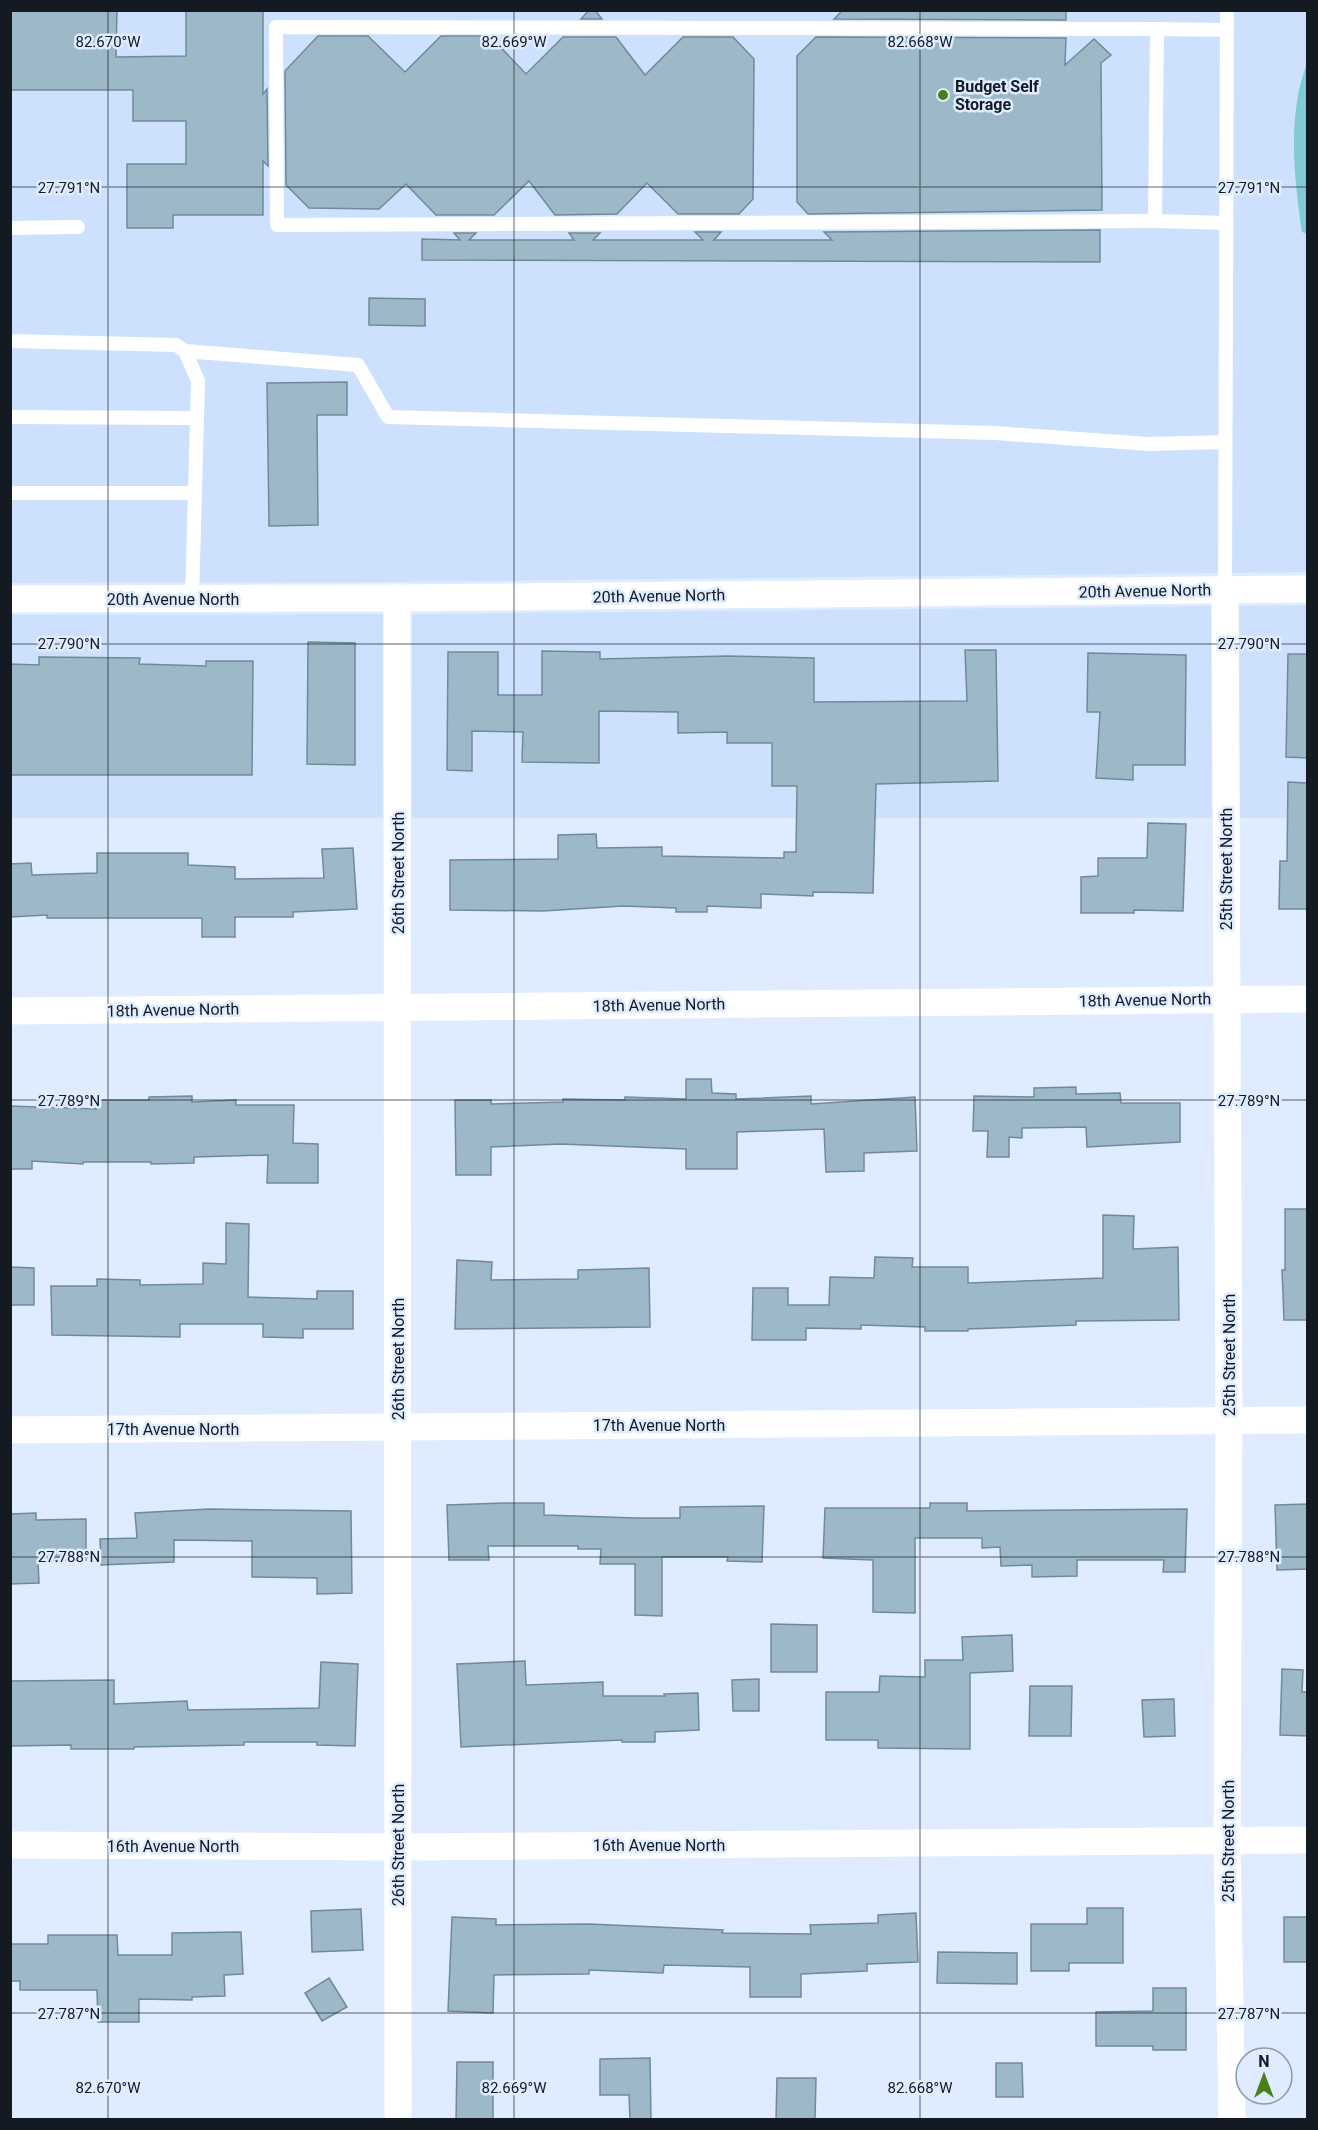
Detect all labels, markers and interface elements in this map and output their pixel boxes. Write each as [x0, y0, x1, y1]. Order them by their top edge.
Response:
text: 82.670°W [75, 33, 141, 51]
text: 82.669°W [481, 33, 547, 51]
text: 82.668°W [887, 33, 953, 51]
place label: Budget Self Storage [955, 77, 1039, 114]
marker: Budget Self Storage [936, 88, 950, 102]
text: 27.791°N [38, 179, 100, 197]
text: 27.791°N [1218, 179, 1280, 197]
street label: 20th Avenue North [1079, 580, 1211, 602]
street label: 20th Avenue North [593, 585, 725, 607]
street label: 20th Avenue North [107, 590, 239, 609]
text: 27.790°N [38, 635, 100, 653]
text: 27.790°N [1218, 635, 1280, 653]
street label: 25th Street North [1217, 808, 1236, 930]
street label: 26th Street North [389, 812, 408, 934]
street label: 18th Avenue North [1079, 989, 1211, 1011]
street label: 18th Avenue North [593, 994, 725, 1016]
street label: 18th Avenue North [107, 999, 239, 1021]
text: 27.789°N [38, 1092, 100, 1110]
text: 27.789°N [1218, 1092, 1280, 1110]
street label: 25th Street North [1220, 1294, 1239, 1416]
street label: 26th Street North [389, 1298, 408, 1420]
street label: 17th Avenue North [593, 1416, 725, 1435]
street label: 17th Avenue North [107, 1420, 239, 1439]
text: 27.788°N [38, 1548, 100, 1566]
text: 27.788°N [1218, 1548, 1280, 1566]
street label: 25th Street North [1219, 1780, 1238, 1902]
street label: 26th Street North [389, 1784, 408, 1906]
street label: 16th Avenue North [593, 1836, 725, 1855]
street label: 16th Avenue North [107, 1837, 239, 1856]
text: 27.787°N [38, 2005, 100, 2023]
text: 27.787°N [1218, 2005, 1280, 2023]
north arrow [1234, 2046, 1294, 2106]
text: N [1258, 2052, 1270, 2071]
text: 82.670°W [75, 2079, 141, 2097]
text: 82.669°W [481, 2079, 547, 2097]
text: 82.668°W [887, 2079, 953, 2097]

